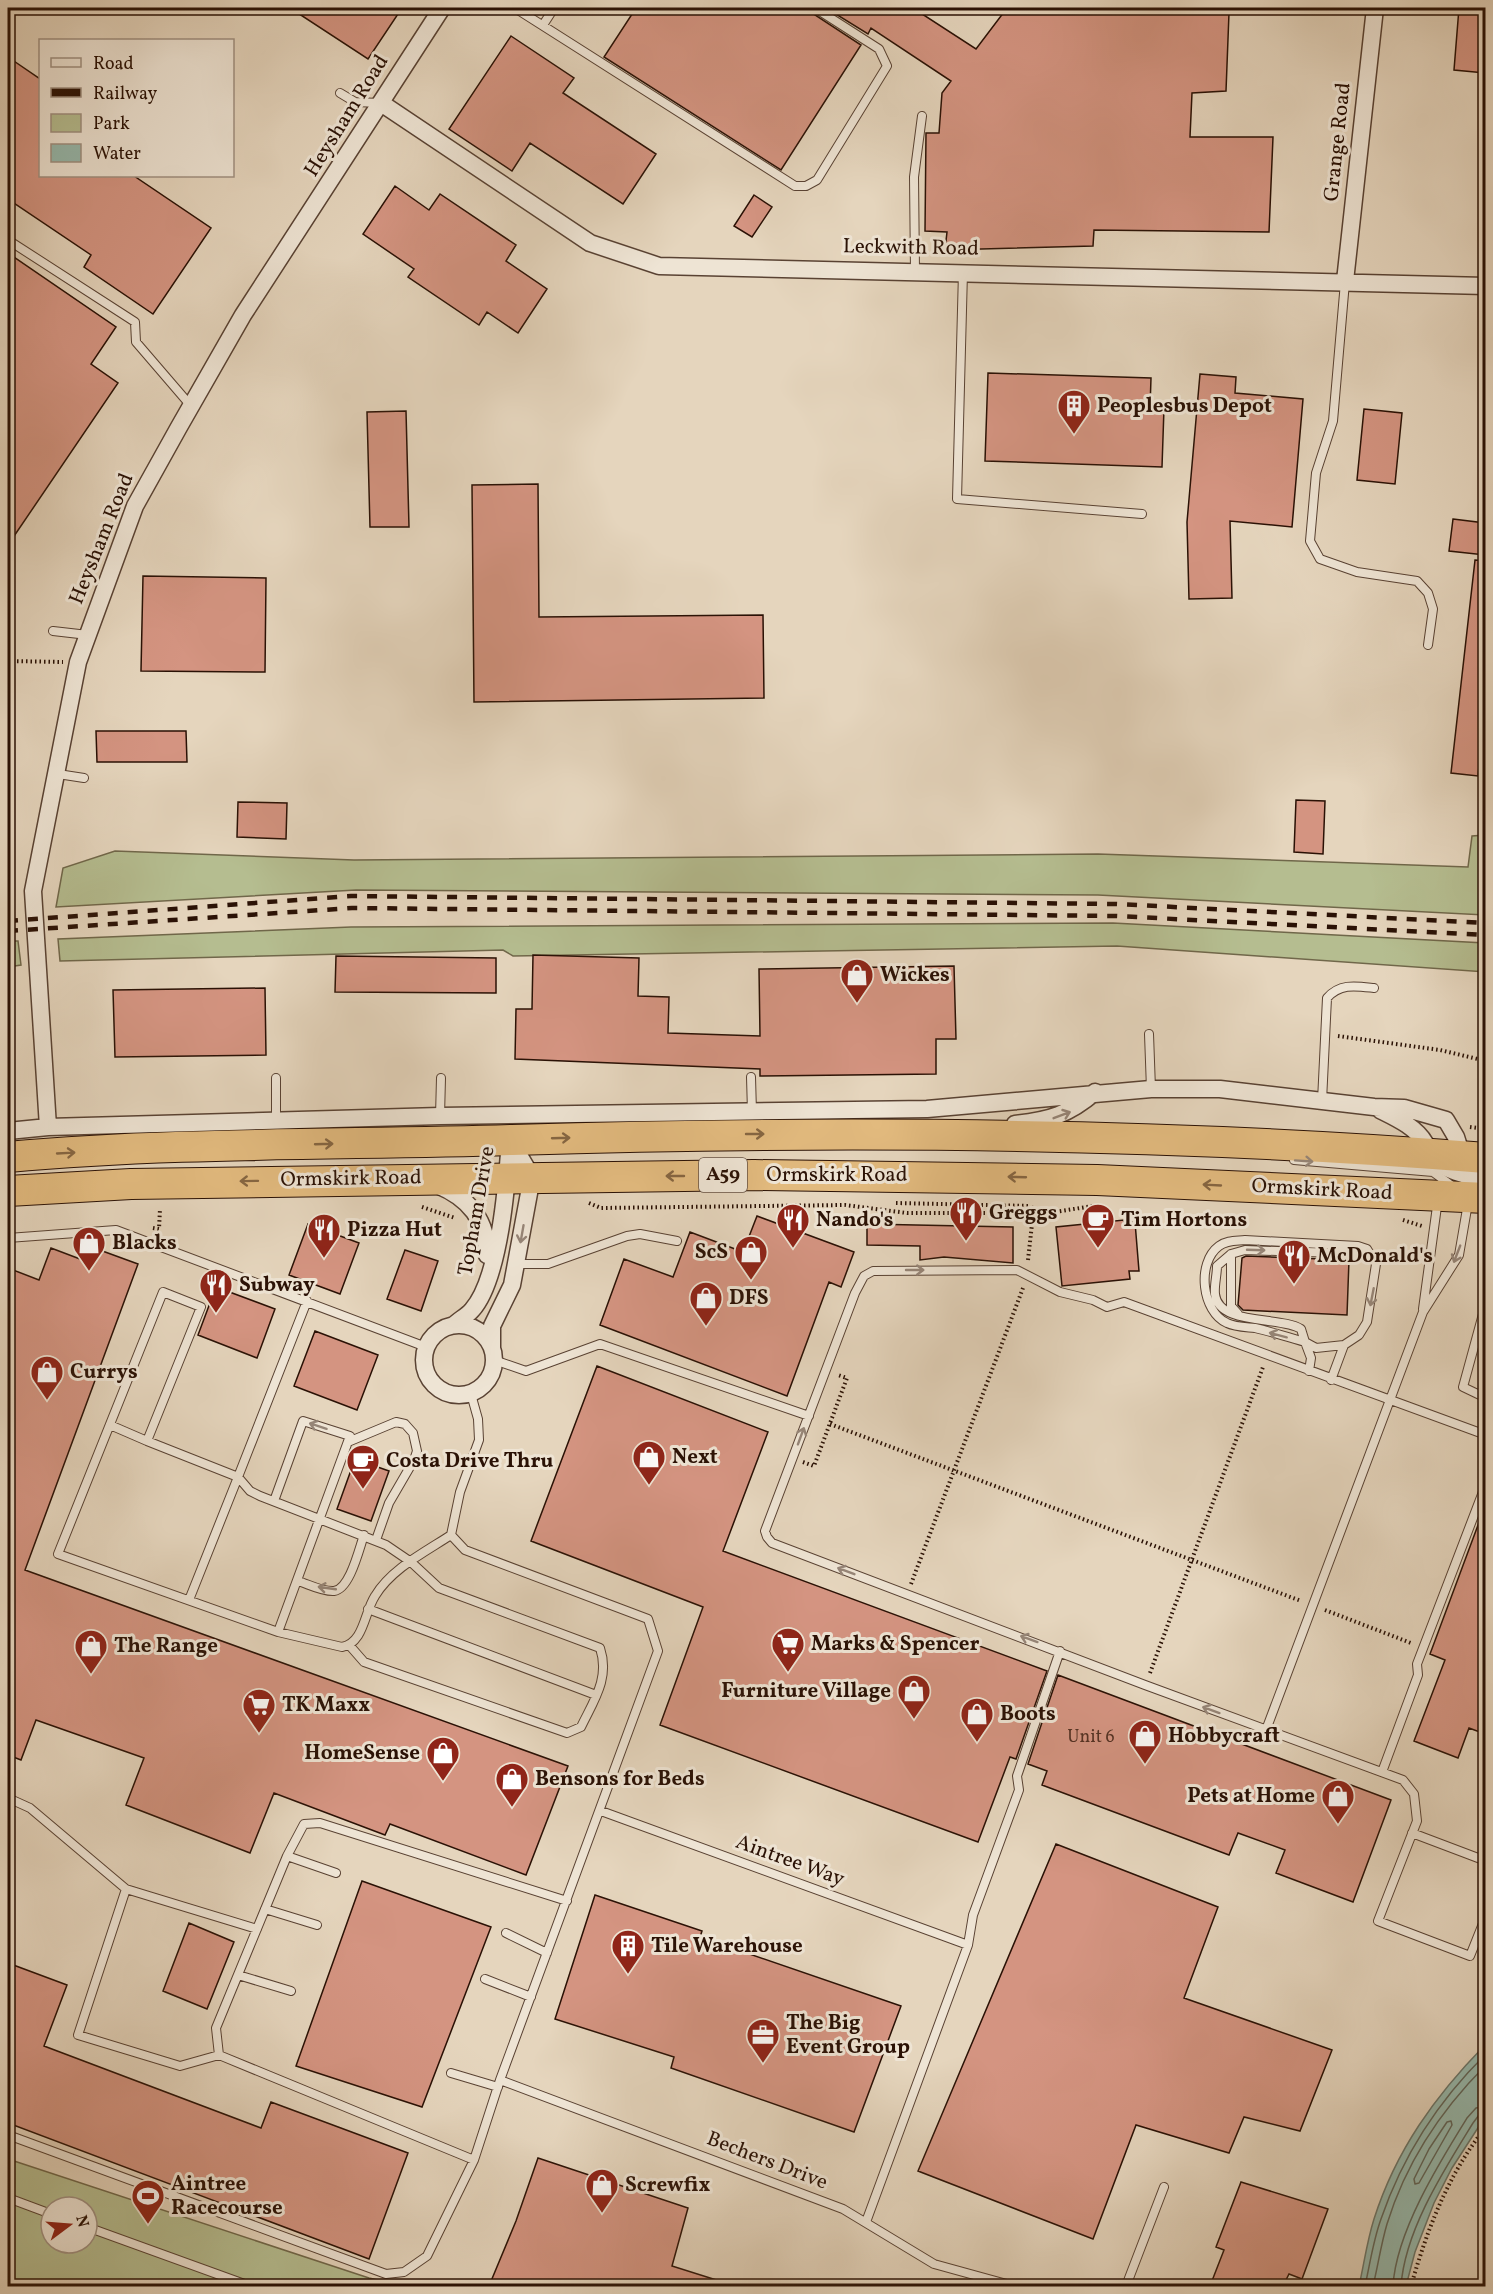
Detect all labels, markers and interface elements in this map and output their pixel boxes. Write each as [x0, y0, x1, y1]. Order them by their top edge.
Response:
legend [39, 39, 234, 177]
street label: Heysham Road [298, 49, 396, 183]
text: Road [93, 52, 134, 77]
street label: Grange Road [1317, 81, 1359, 203]
text: Railway [93, 82, 157, 107]
text: Park [93, 112, 130, 137]
text: Water [93, 142, 141, 167]
street label: Leckwith Road [843, 232, 979, 264]
building icon: Peoplesbus Depot [1056, 388, 1092, 435]
place label: Peoplesbus Depot [1097, 392, 1272, 421]
street label: Heysham Road [63, 469, 141, 609]
shop icon: Wickes [839, 957, 875, 1004]
place label: Wickes [880, 961, 950, 990]
one-way arrow [1052, 1108, 1071, 1119]
one-way arrow [745, 1128, 765, 1140]
one-way arrow [550, 1133, 570, 1144]
one-way arrow [313, 1138, 333, 1150]
street label: Topham Drive [451, 1144, 503, 1278]
one-way arrow [55, 1147, 75, 1158]
one-way arrow [1294, 1156, 1314, 1167]
road number: A59 [699, 1158, 747, 1192]
street label: Ormskirk Road [766, 1161, 908, 1190]
street label: Ormskirk Road [280, 1163, 422, 1195]
one-way arrow [665, 1170, 685, 1182]
one-way arrow [1007, 1172, 1027, 1183]
street label: Ormskirk Road [1251, 1172, 1393, 1208]
one-way arrow [239, 1176, 259, 1187]
one-way arrow [1202, 1180, 1222, 1191]
restaurant icon: Greggs [948, 1195, 984, 1242]
place label: Greggs [989, 1199, 1057, 1228]
restaurant icon: Nando's [775, 1202, 811, 1249]
cafe icon: Tim Hortons [1080, 1202, 1116, 1249]
place label: Nando's [816, 1206, 893, 1235]
place label: Tim Hortons [1121, 1206, 1247, 1235]
restaurant icon: Pizza Hut [306, 1212, 342, 1259]
place label: Pizza Hut [347, 1216, 442, 1245]
one-way arrow [516, 1224, 527, 1244]
shop icon: Blacks [71, 1225, 107, 1272]
place label: Blacks [112, 1229, 177, 1258]
shop icon: ScS [733, 1234, 769, 1281]
place label: ScS [695, 1238, 728, 1267]
restaurant icon: McDonald's [1276, 1238, 1312, 1285]
place label: McDonald's [1317, 1242, 1433, 1271]
one-way arrow [1450, 1244, 1461, 1263]
one-way arrow [1245, 1245, 1265, 1256]
one-way arrow [904, 1264, 924, 1276]
restaurant icon: Subway [198, 1267, 234, 1314]
place label: Subway [239, 1271, 315, 1300]
shop icon: DFS [688, 1280, 724, 1327]
place label: DFS [729, 1284, 769, 1313]
one-way arrow [1366, 1286, 1377, 1306]
one-way arrow [1269, 1328, 1288, 1340]
shop icon: Currys [29, 1354, 65, 1401]
place label: Currys [70, 1358, 138, 1387]
one-way arrow [309, 1419, 328, 1430]
one-way arrow [797, 1427, 808, 1446]
shop icon: Next [631, 1439, 667, 1486]
cafe icon: Costa Drive Thru [345, 1443, 381, 1490]
place label: Next [672, 1443, 718, 1472]
place label: Costa Drive Thru [386, 1447, 553, 1476]
one-way arrow [837, 1565, 856, 1576]
one-way arrow [318, 1583, 337, 1594]
supermarket icon: Marks & Spencer [770, 1626, 806, 1673]
shop icon: The Range [73, 1628, 109, 1675]
place label: Marks & Spencer [811, 1630, 980, 1659]
place label: The Range [114, 1632, 218, 1661]
one-way arrow [1020, 1633, 1039, 1644]
shop icon: Furniture Village [896, 1673, 932, 1720]
place label: Furniture Village [721, 1677, 891, 1706]
supermarket icon: TK Maxx [241, 1687, 277, 1734]
place label: TK Maxx [282, 1691, 370, 1720]
shop icon: Boots [959, 1696, 995, 1743]
place label: Boots [1000, 1700, 1056, 1729]
one-way arrow [1202, 1703, 1220, 1714]
shop icon: Hobbycraft [1127, 1718, 1163, 1765]
place label: Hobbycraft [1168, 1722, 1280, 1751]
house number: Unit 6 [1067, 1725, 1115, 1750]
shop icon: HomeSense [425, 1735, 461, 1782]
place label: HomeSense [304, 1739, 420, 1768]
shop icon: Bensons for Beds [494, 1761, 530, 1808]
place label: Bensons for Beds [535, 1765, 705, 1794]
shop icon: Pets at Home [1320, 1778, 1356, 1825]
place label: Pets at Home [1187, 1782, 1315, 1811]
street label: Aintree Way [731, 1828, 849, 1894]
building icon: Tile Warehouse [610, 1928, 646, 1975]
place label: Tile Warehouse [651, 1932, 803, 1961]
place label: The Big Event Group [786, 2009, 910, 2062]
office icon: The Big Event Group [745, 2017, 781, 2064]
street label: Bechers Drive [702, 2125, 832, 2197]
shop icon: Screwfix [584, 2167, 620, 2214]
place label: Aintree Racecourse [171, 2170, 283, 2223]
place label: Screwfix [625, 2171, 711, 2200]
sports icon: Aintree Racecourse [130, 2178, 166, 2225]
north arrow [39, 2195, 99, 2255]
text: N [69, 2213, 94, 2230]

